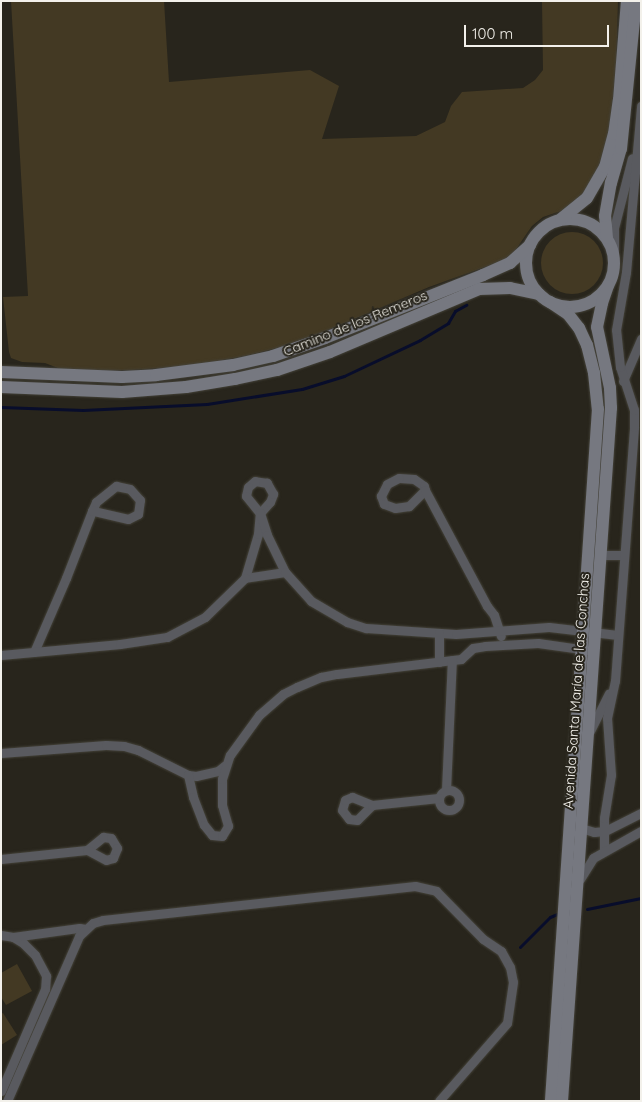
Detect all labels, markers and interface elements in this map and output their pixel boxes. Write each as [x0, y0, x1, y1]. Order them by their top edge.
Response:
scale bar [467, 15, 612, 47]
text: 100 m [472, 24, 513, 43]
street label: Camino de los Remeros [281, 286, 429, 360]
street label: Avenida Santa María de las Conchas [559, 573, 593, 809]

